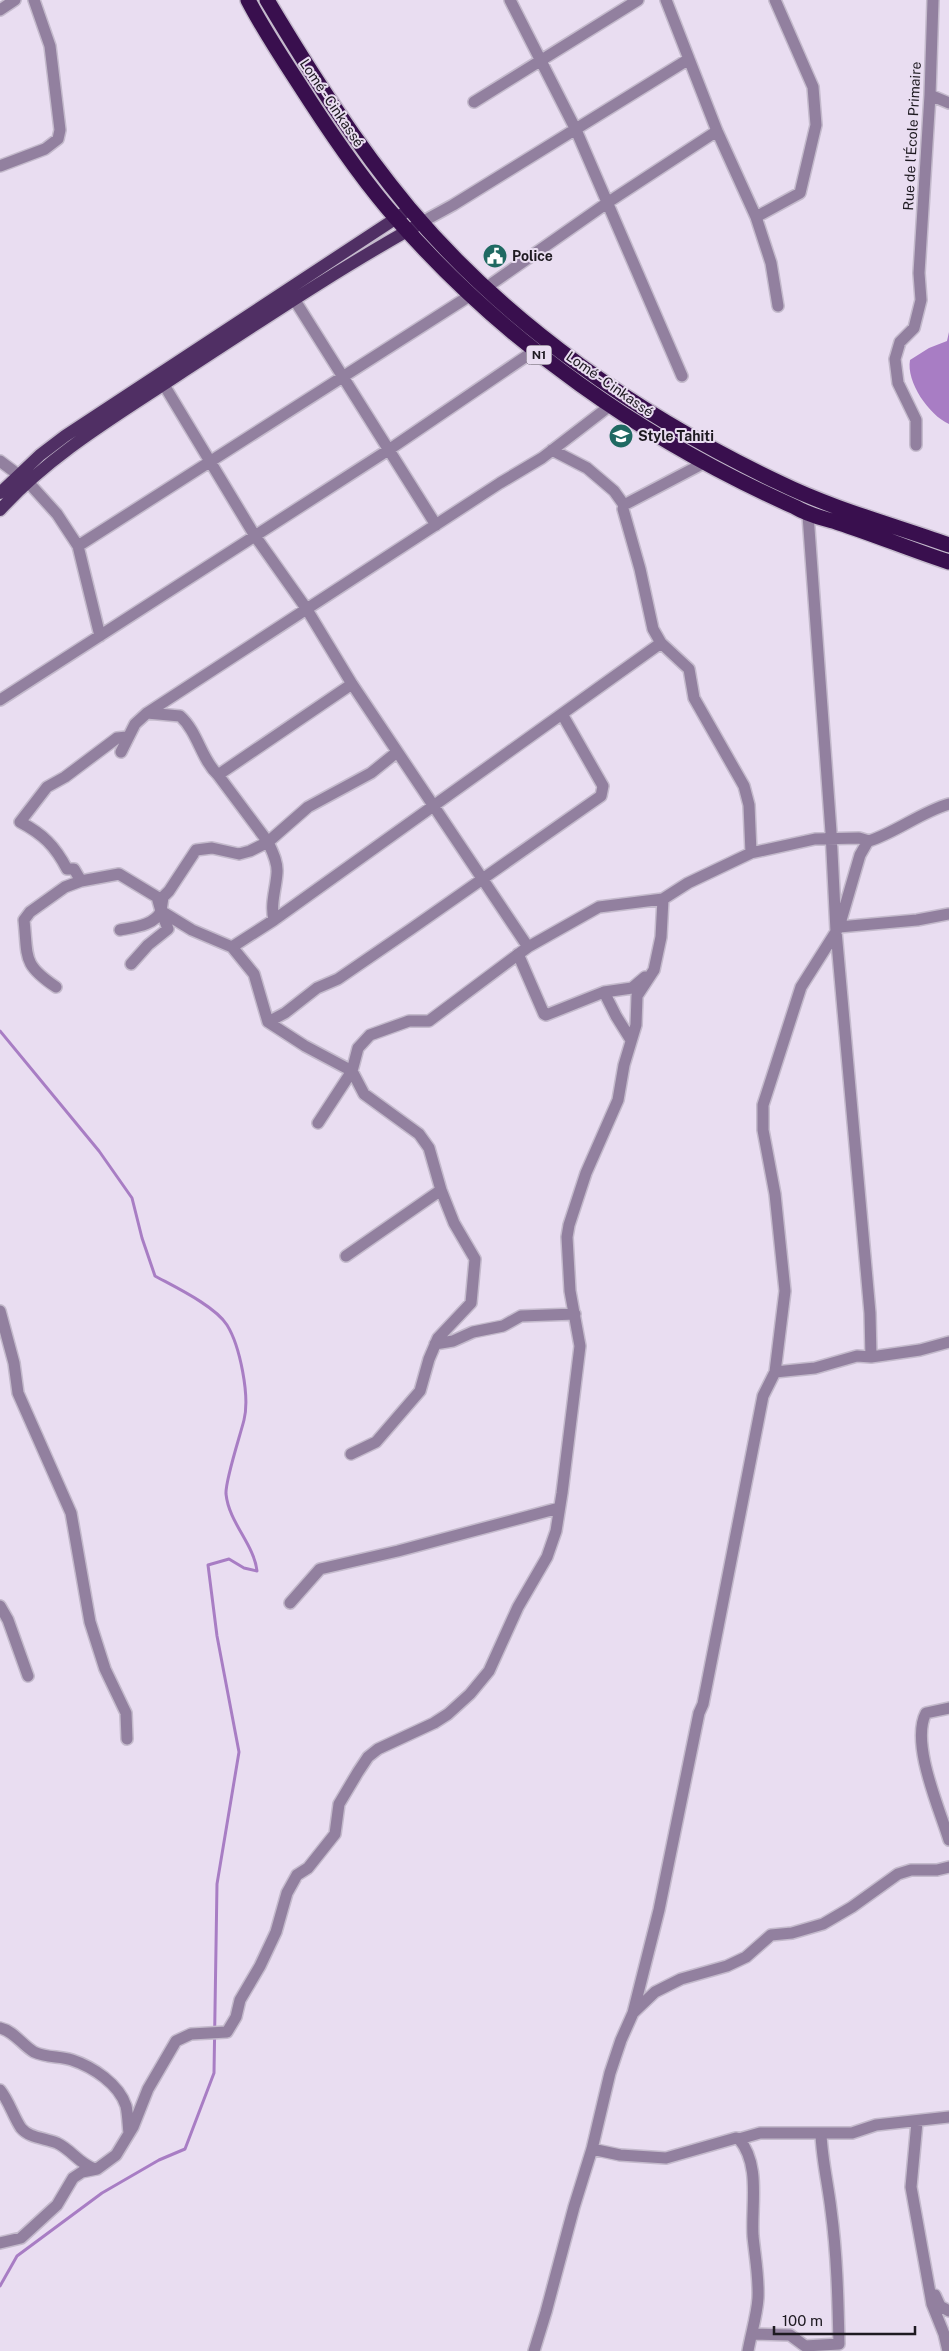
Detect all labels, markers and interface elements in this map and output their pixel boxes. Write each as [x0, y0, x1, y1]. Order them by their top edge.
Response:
street label: Lomé - Cinkassé [297, 56, 367, 150]
street label: Rue de l'École Primaire [899, 61, 924, 211]
public building icon: Police [482, 243, 508, 269]
place label: Police [512, 248, 553, 264]
road number: N1 [526, 346, 552, 364]
street label: Lomé - Cinkassé [563, 348, 657, 420]
school or university icon: Style Tahiti [608, 423, 634, 449]
place label: Style Tahiti [638, 428, 714, 444]
scale bar [774, 2304, 915, 2336]
text: 100 m [782, 2312, 823, 2329]

